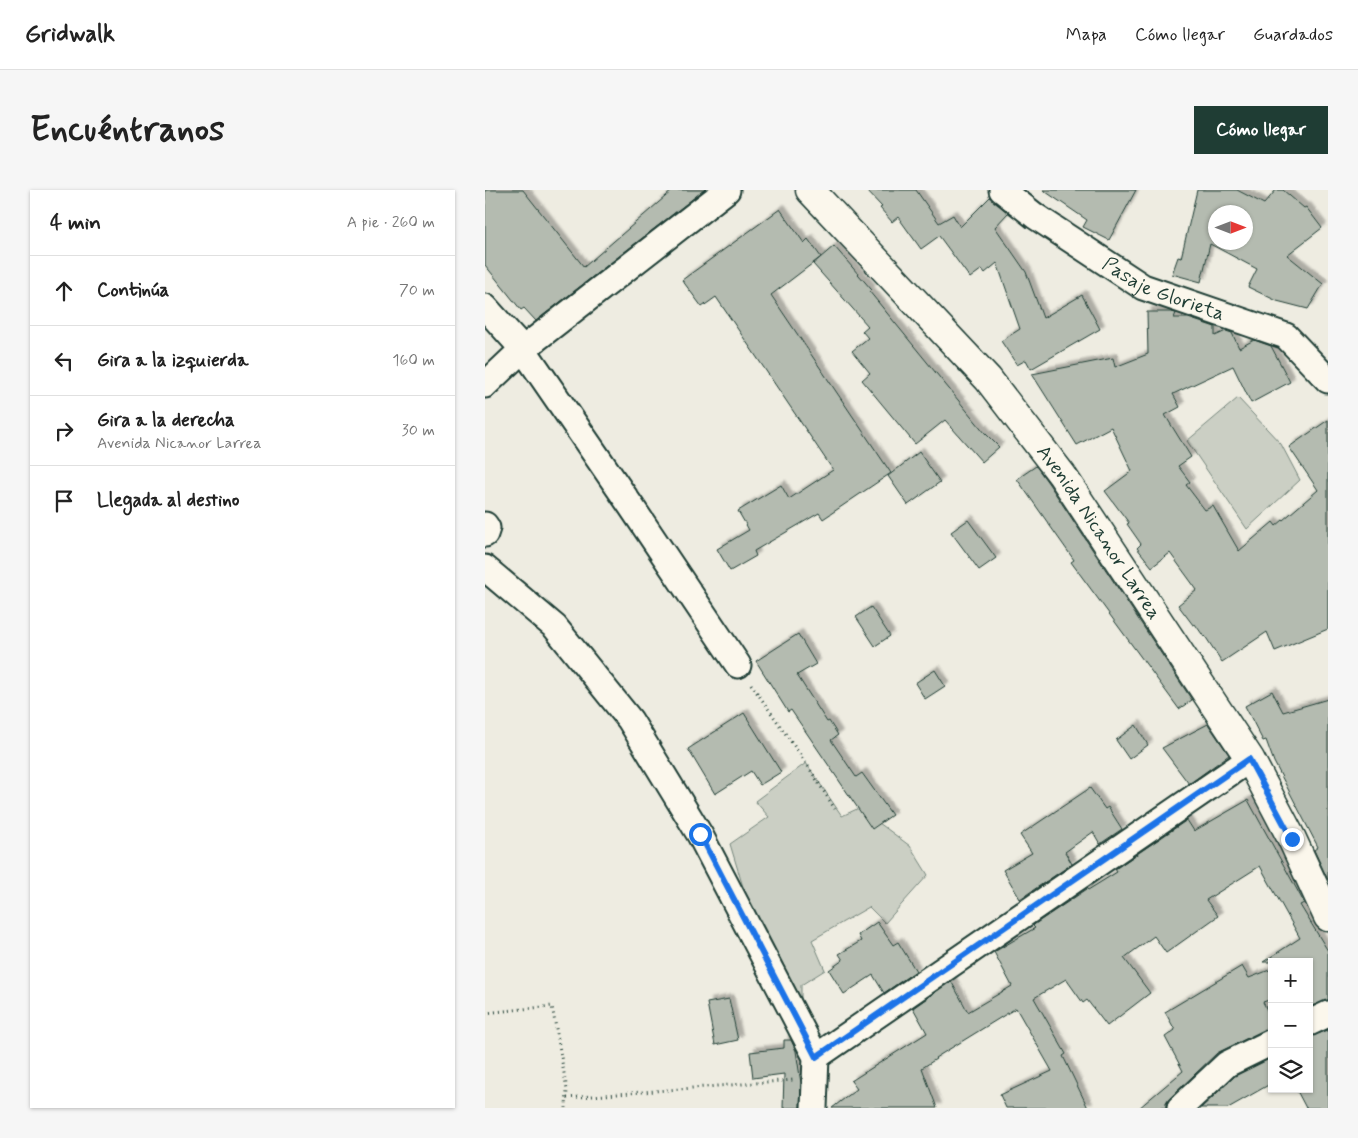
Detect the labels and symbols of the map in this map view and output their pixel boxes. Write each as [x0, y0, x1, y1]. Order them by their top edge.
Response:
north arrow [1208, 205, 1253, 250]
street label: Pasaje Glorieta [1097, 250, 1228, 328]
street label: Avenida Nicanor Larrea [1030, 439, 1168, 625]
route start [689, 823, 712, 846]
route end [1281, 828, 1304, 851]

